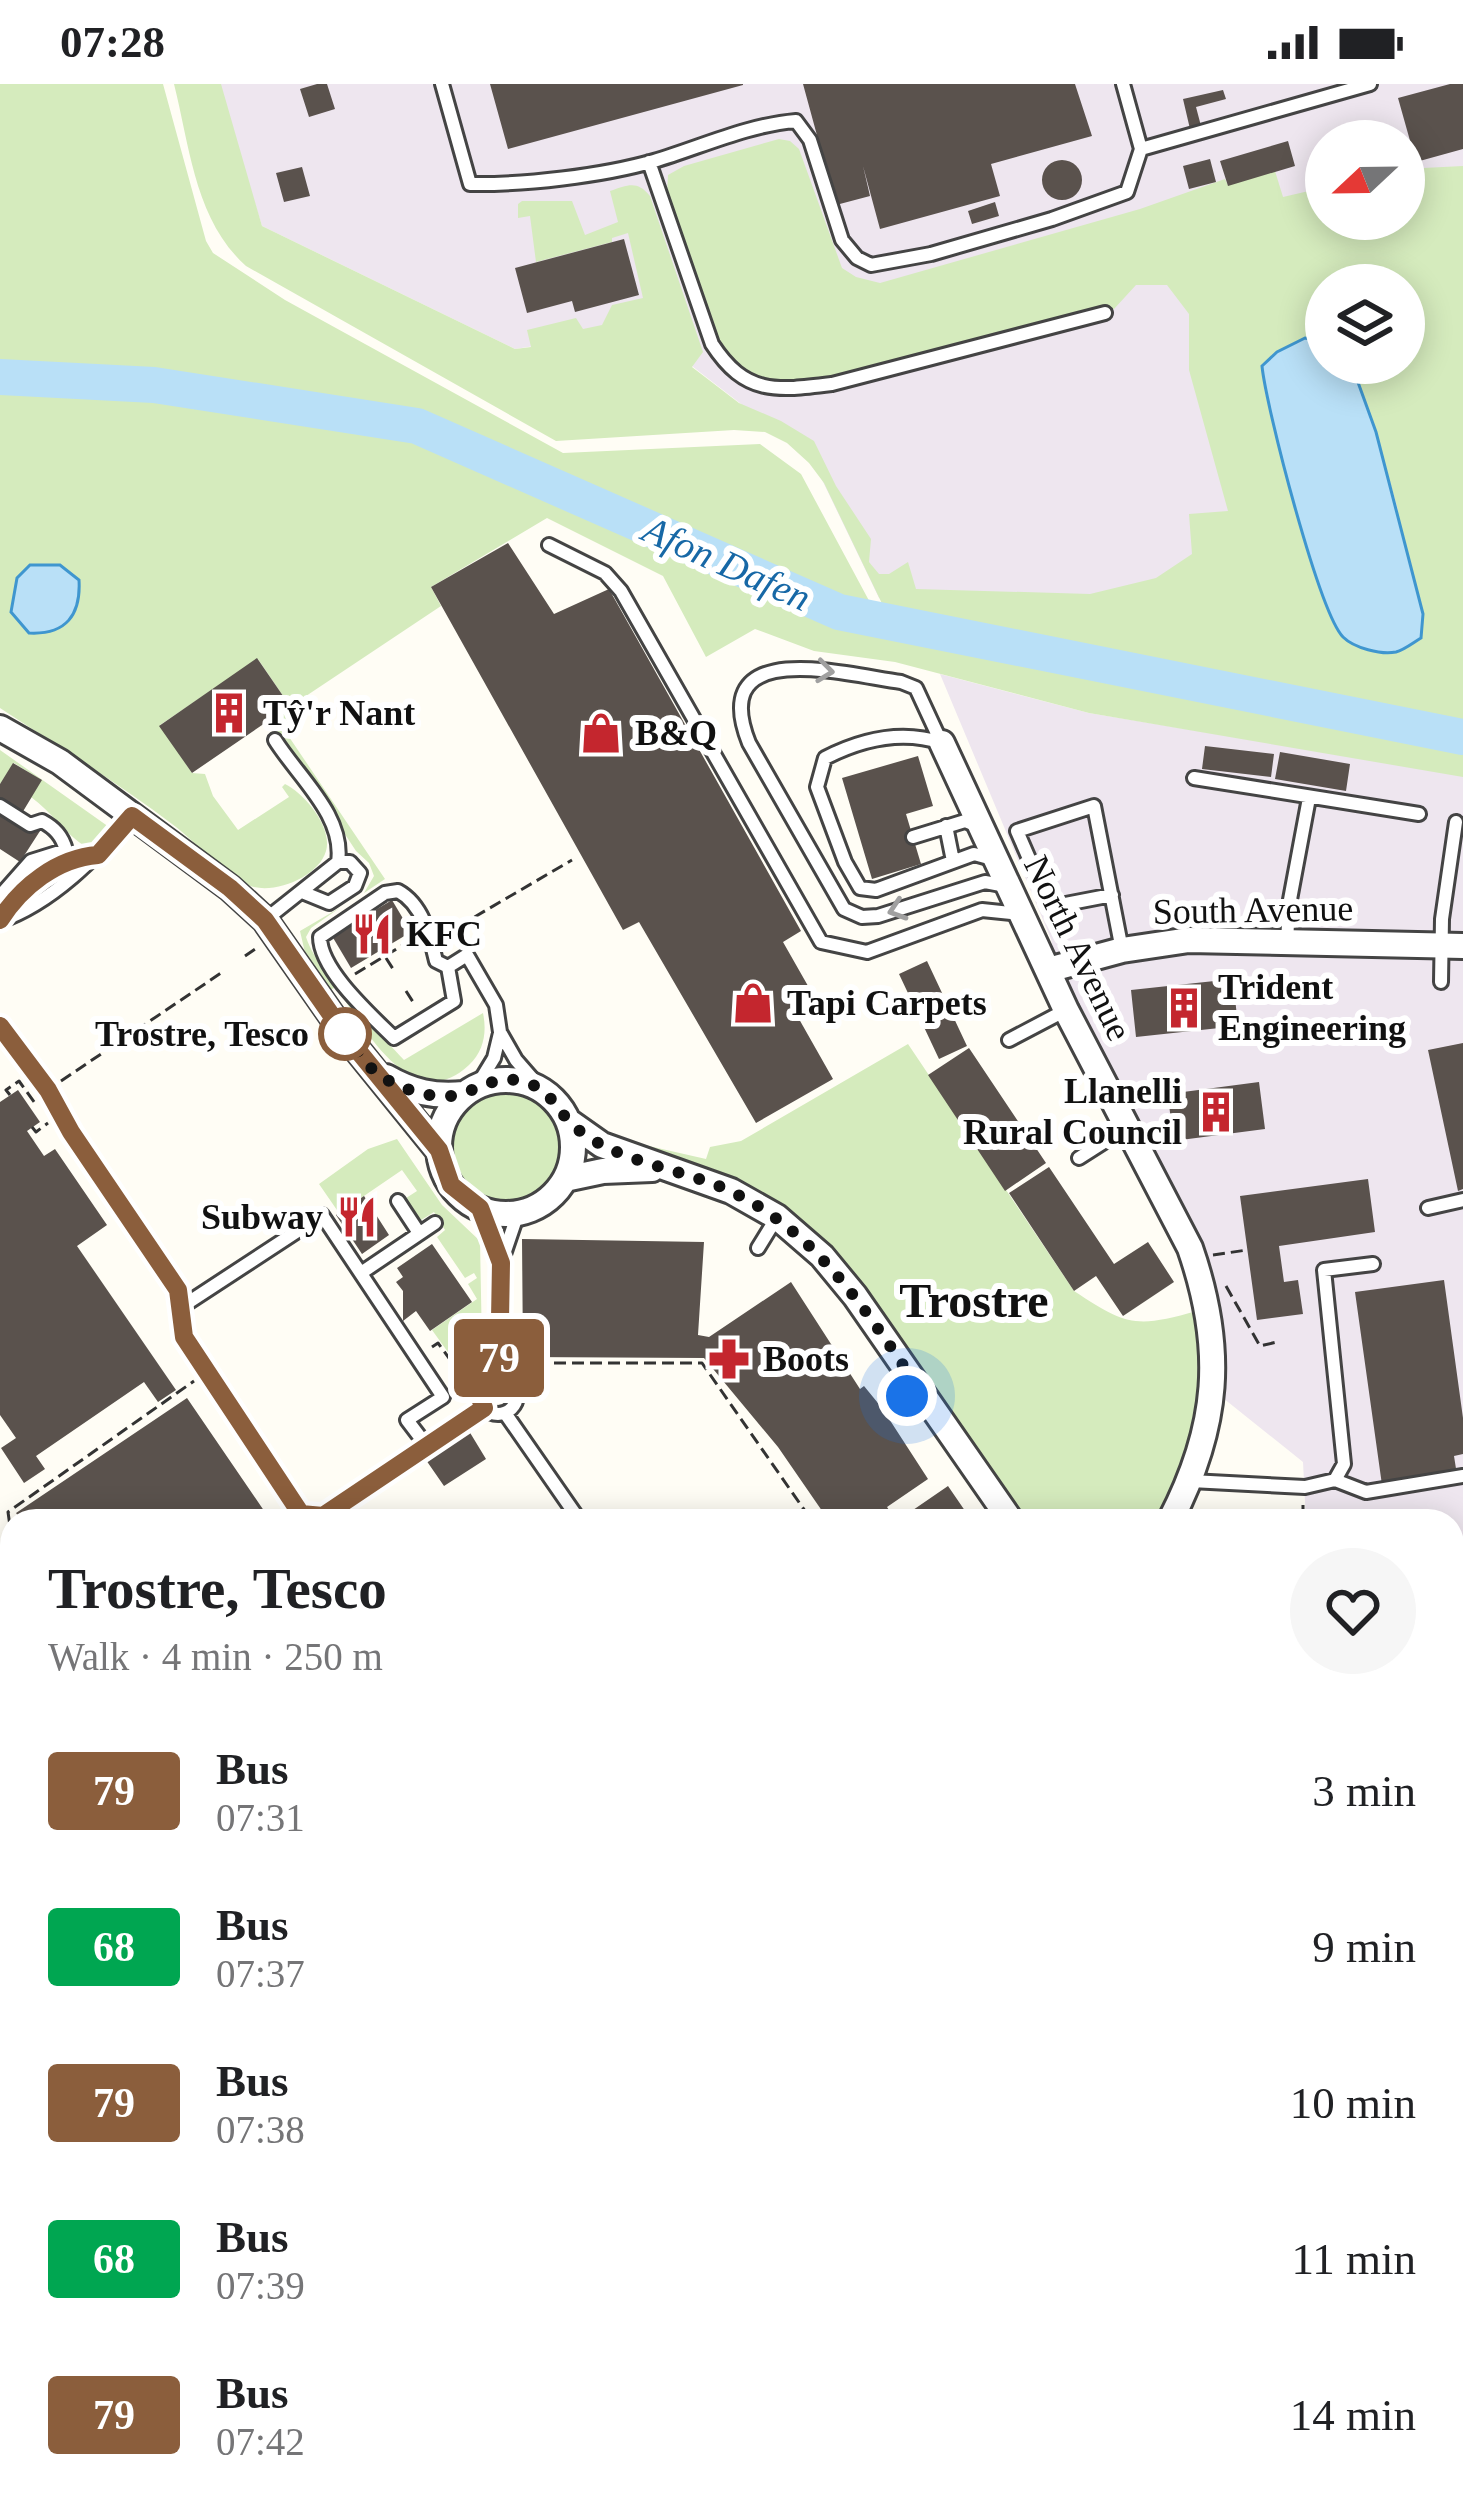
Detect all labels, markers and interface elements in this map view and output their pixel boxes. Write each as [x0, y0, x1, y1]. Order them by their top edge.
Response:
text: 07:28 [60, 17, 165, 67]
north arrow [1305, 120, 1425, 240]
map controls [1305, 120, 1425, 384]
button: layers [1305, 264, 1425, 384]
water label: Afon Dafen [633, 506, 817, 620]
one-way arrow [815, 658, 835, 684]
building icon: Tŷ'r Nant [206, 690, 252, 736]
place label: Tŷ'r Nant [263, 693, 415, 733]
shop icon: B&Q [578, 710, 624, 756]
place label: B&Q [635, 713, 717, 753]
street label: North Avenue [1016, 849, 1140, 1047]
street label: South Avenue [1153, 888, 1353, 932]
one-way arrow [887, 895, 908, 920]
restaurant icon: KFC [349, 911, 395, 957]
place label: KFC [406, 914, 482, 954]
place label: Trident Engineering [1218, 967, 1406, 1048]
shop icon: Tapi Carpets [730, 980, 776, 1026]
place label: Tapi Carpets [787, 983, 987, 1023]
building icon: Trident Engineering [1161, 985, 1207, 1031]
marker: Trostre, Tesco [320, 1009, 370, 1059]
place label: Trostre, Tesco [95, 1014, 309, 1054]
place label: Llanelli Rural Council [963, 1071, 1182, 1152]
building icon: Llanelli Rural Council [1193, 1089, 1239, 1135]
restaurant icon: Subway [334, 1194, 380, 1240]
place label: Subway [201, 1197, 323, 1237]
district label: Trostre [899, 1274, 1049, 1327]
line badge: 79 [445, 1319, 553, 1397]
text: 79 [478, 1335, 520, 1381]
pharmacy icon: Boots [706, 1336, 752, 1382]
place label: Boots [763, 1339, 849, 1379]
your location [877, 1366, 937, 1426]
button: heart [1290, 1548, 1416, 1674]
text: Trostre, Tesco [48, 1557, 387, 1620]
text: Walk · 4 min · 250 m [48, 1635, 383, 1678]
text: Bus [216, 1744, 289, 1794]
text: 3 min [1312, 1766, 1416, 1816]
text: 79 [93, 1768, 135, 1814]
text: 07:31 [216, 1796, 305, 1839]
text: Bus [216, 1900, 289, 1950]
text: 9 min [1312, 1922, 1416, 1972]
text: 68 [93, 1924, 135, 1970]
text: 07:37 [216, 1952, 305, 1995]
text: Bus [216, 2056, 289, 2106]
text: 10 min [1290, 2078, 1416, 2128]
text: 79 [93, 2080, 135, 2126]
text: 07:38 [216, 2108, 305, 2151]
text: Bus [216, 2212, 289, 2262]
text: 11 min [1291, 2234, 1416, 2284]
text: 68 [93, 2236, 135, 2282]
text: 07:39 [216, 2264, 305, 2307]
text: Bus [216, 2368, 289, 2418]
text: 14 min [1290, 2390, 1416, 2440]
text: 79 [93, 2392, 135, 2438]
text: 07:42 [216, 2420, 305, 2463]

